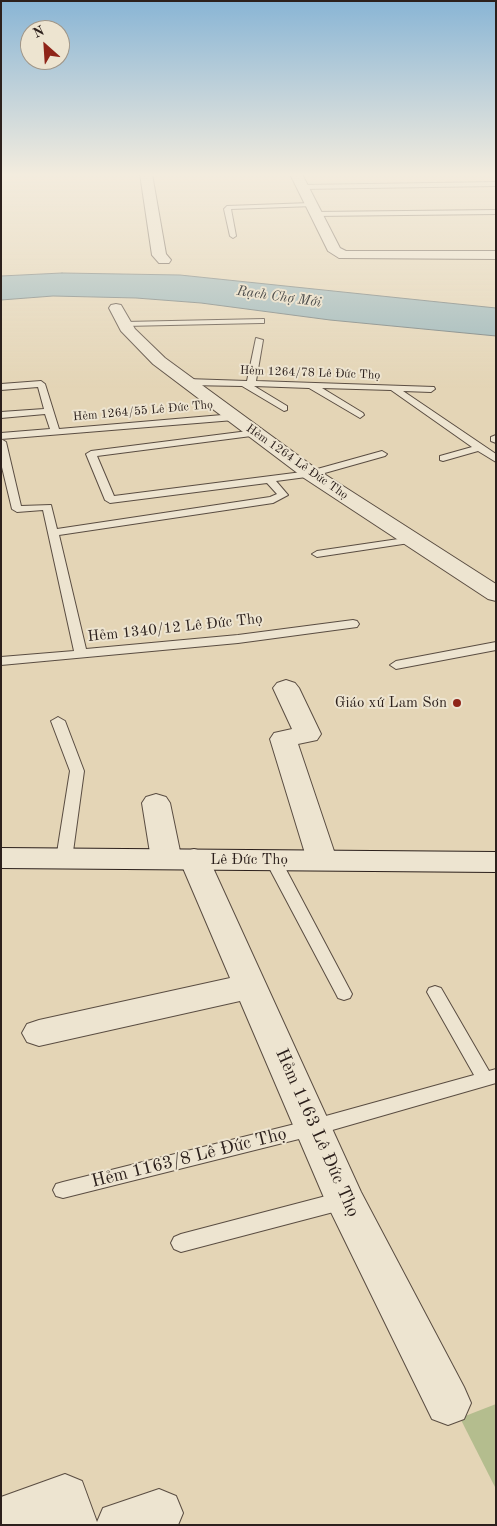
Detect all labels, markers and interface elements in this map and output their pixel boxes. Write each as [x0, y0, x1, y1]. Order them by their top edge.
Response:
north arrow [20, 20, 70, 70]
text: N [31, 24, 47, 41]
water label: Rạch Chợ Mới [236, 283, 322, 311]
street label: Hẻm 1264/78 Lê Đức Thọ [240, 363, 380, 383]
street label: Hẻm 1264/55 Lê Đức Thọ [72, 398, 214, 424]
street label: Hẻm 1264 Lê Đức Thọ [243, 421, 351, 503]
street label: Hẻm 1340/12 Lê Đức Thọ [87, 610, 263, 646]
place label: Giáo xứ Lam Sơn [335, 694, 447, 712]
marker: Giáo xứ Lam Sơn [451, 697, 463, 709]
street label: Lê Đức Thọ [210, 851, 288, 869]
street label: Hẻm 1163 Lê Đức Thọ [270, 1046, 364, 1220]
street label: Hẻm 1163/8 Lê Đức Thọ [89, 1123, 289, 1193]

